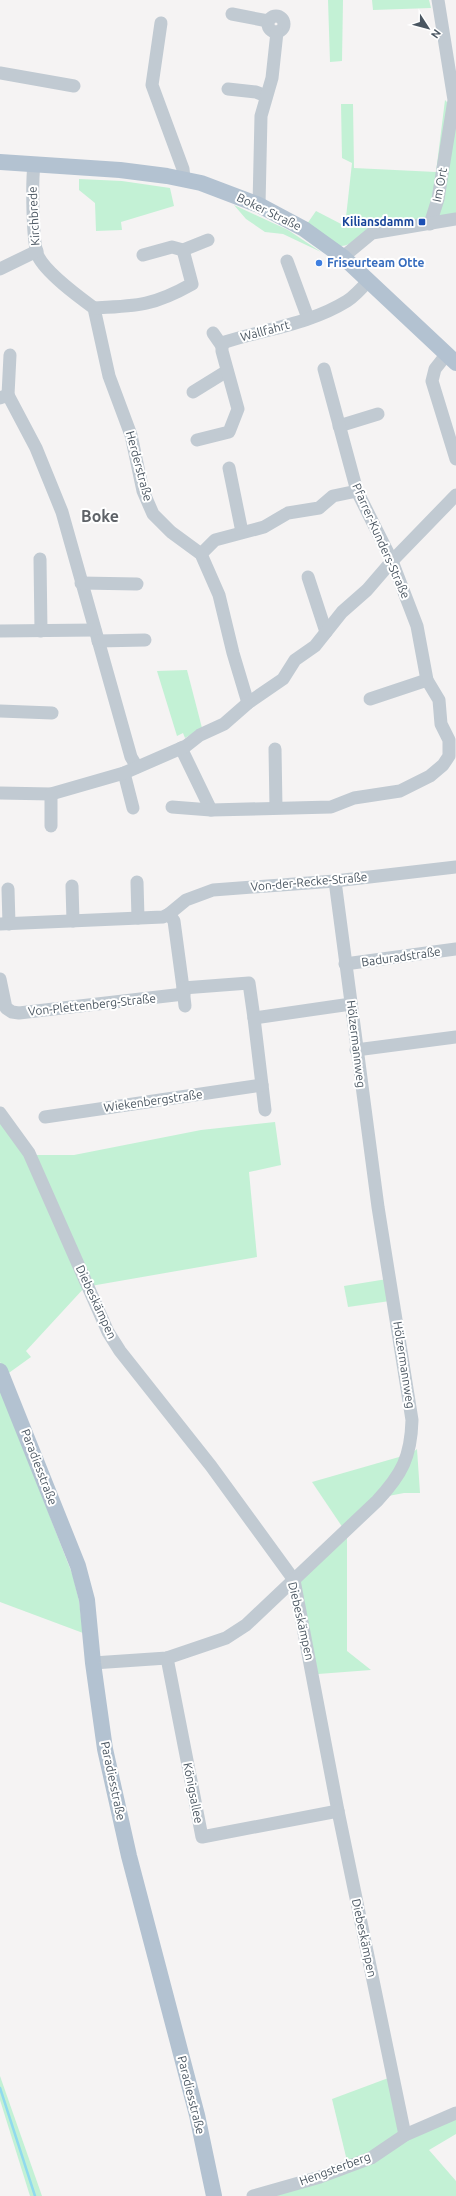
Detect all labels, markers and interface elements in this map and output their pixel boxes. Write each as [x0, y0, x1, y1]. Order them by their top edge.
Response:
north arrow [408, 8, 448, 48]
text: N [429, 27, 443, 41]
street label: Im Ort [430, 166, 449, 203]
street label: Kirchbrede [25, 186, 42, 246]
street label: Boker Straße [235, 190, 304, 233]
place label: Kiliansdamm [342, 215, 414, 228]
marker: Kiliansdamm [417, 217, 427, 227]
place label: Friseurteam Otte [327, 256, 425, 269]
marker: Friseurteam Otte [314, 258, 324, 268]
street label: Wallfahrt [239, 318, 291, 343]
street label: Herderstraße [124, 429, 155, 502]
street label: Pfarrer-Kunders-Straße [350, 481, 413, 600]
district label: Boke [81, 507, 119, 525]
street label: Von-der-Recke-Straße [250, 870, 368, 893]
street label: Baduradstraße [360, 945, 441, 968]
street label: Von-Plettenberg-Straße [27, 991, 157, 1018]
street label: Hölzermannweg [345, 999, 368, 1088]
street label: Wiekenbergstraße [103, 1087, 203, 1114]
street label: Diebeskämpen [74, 1263, 119, 1341]
street label: Hölzermannweg [391, 1320, 418, 1409]
street label: Paradiesstraße [19, 1427, 60, 1507]
street label: Diebeskämpen [286, 1580, 317, 1661]
street label: Paradiesstraße [99, 1740, 128, 1821]
street label: Königsallee [181, 1761, 206, 1824]
street label: Diebeskämpen [350, 1897, 379, 1978]
street label: Paradiesstraße [175, 2054, 207, 2135]
street label: Hengsterberg [297, 2150, 372, 2187]

